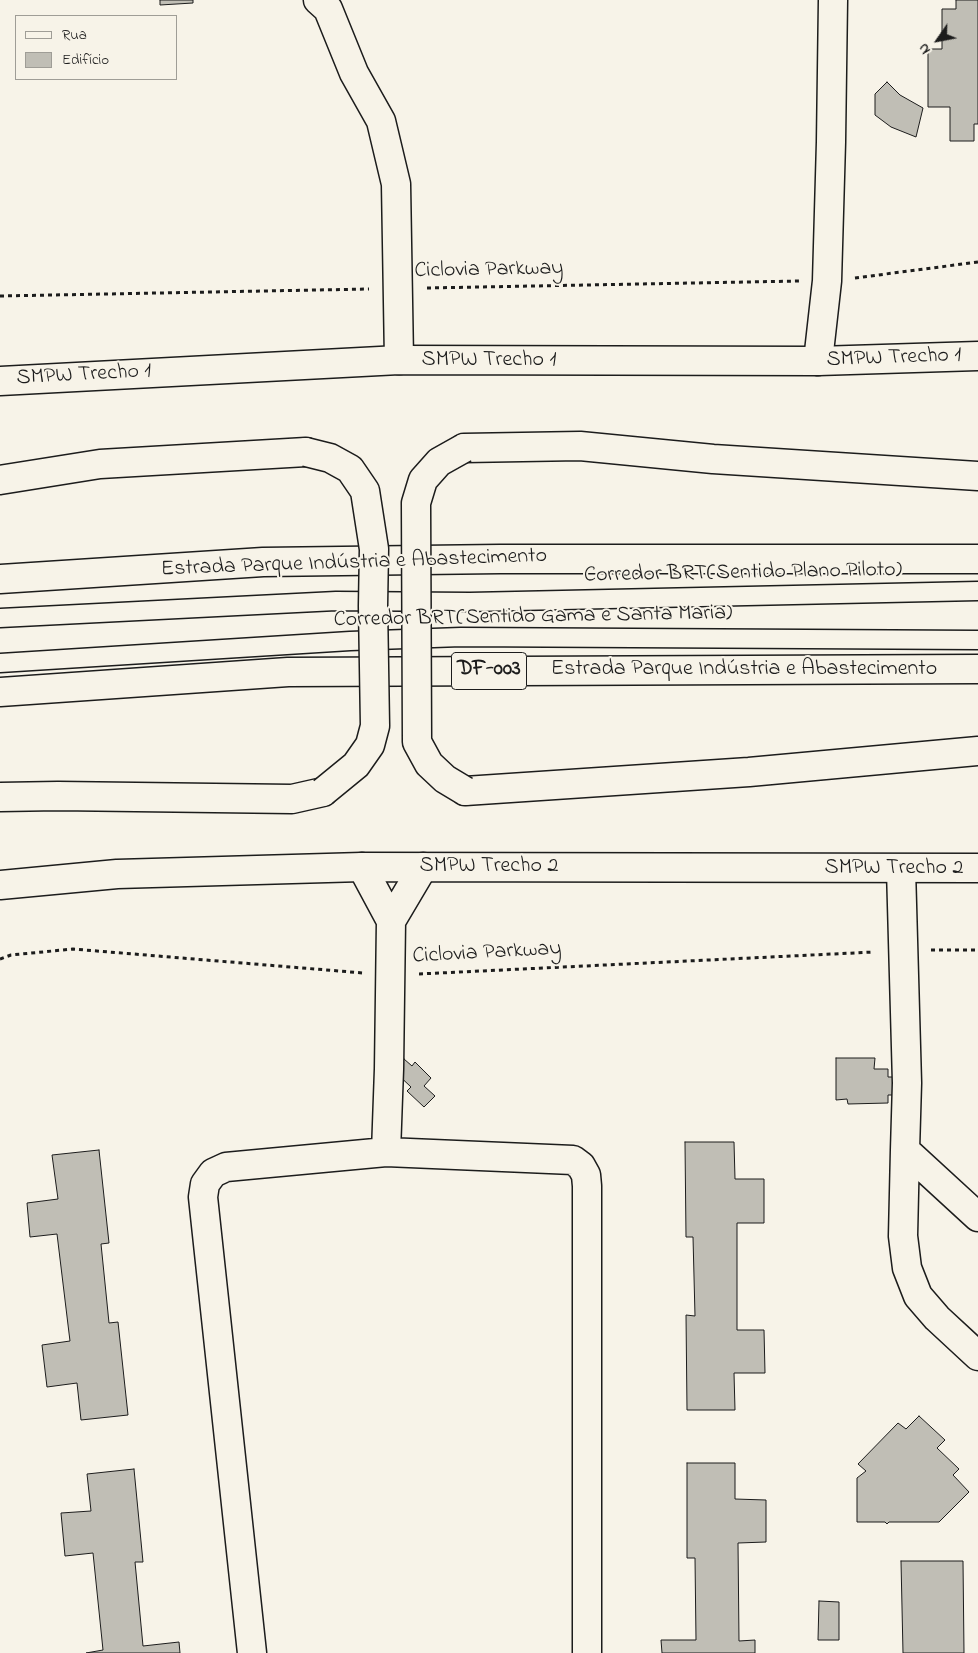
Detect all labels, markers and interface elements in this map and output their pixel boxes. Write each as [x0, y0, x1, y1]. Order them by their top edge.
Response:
legend [15, 15, 178, 80]
north arrow [913, 15, 963, 65]
text: Rua [62, 24, 87, 46]
text: N [914, 39, 936, 58]
text: Edifício [62, 49, 109, 71]
street label: Ciclovia Parkway [414, 257, 564, 285]
street label: SMPW Trecho 1 [826, 343, 962, 375]
street label: SMPW Trecho 1 [422, 348, 556, 374]
street label: SMPW Trecho 1 [16, 359, 152, 393]
street label: Estrada Parque Indústria e Abastecimento [160, 544, 548, 584]
street label: Corredor BRT(Sentido Plano Piloto) [584, 558, 902, 590]
street label: Corredor BRT(Sentido Gama e Santa Maria) [333, 601, 733, 635]
road number: DF-003 [452, 652, 526, 689]
street label: Estrada Parque Indústria e Abastecimento [551, 657, 937, 683]
street label: SMPW Trecho 2 [420, 854, 558, 880]
street label: SMPW Trecho 2 [825, 856, 963, 882]
street label: Ciclovia Parkway [412, 937, 562, 971]

